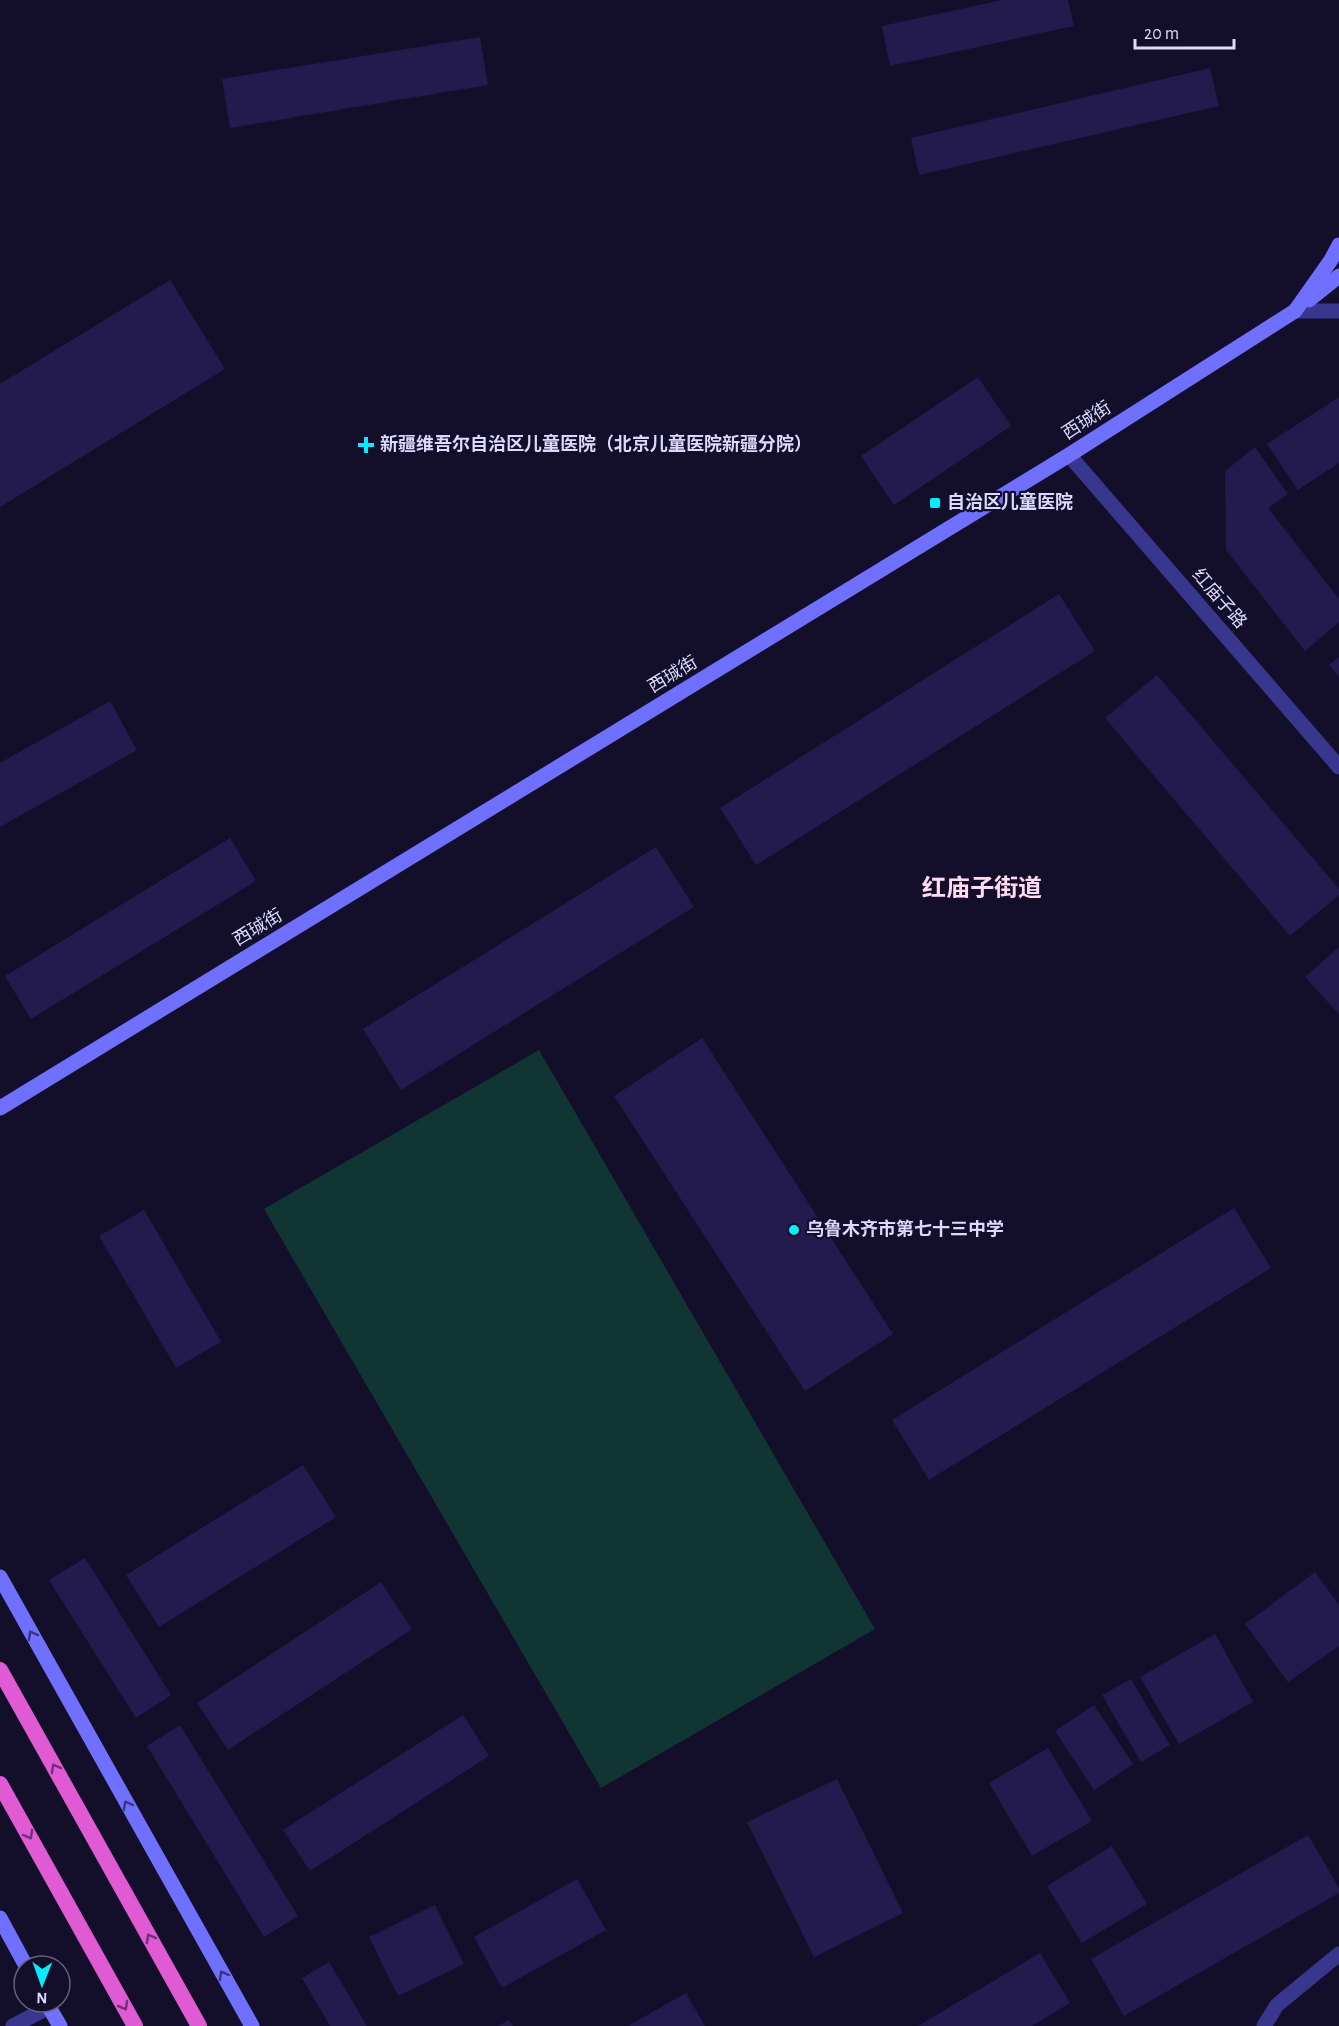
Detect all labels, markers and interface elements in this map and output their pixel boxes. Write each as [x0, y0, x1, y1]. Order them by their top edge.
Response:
scale bar [1135, 12, 1234, 50]
text: 20 m [1144, 25, 1179, 43]
street label: 西珹街 [1058, 397, 1115, 443]
place label: 新疆维吾尔自治区儿童医院（北京儿童医院新疆分院） [380, 433, 812, 454]
marker: 新疆维吾尔自治区儿童医院（北京儿童医院新疆分院） [357, 436, 375, 454]
place label: 自治区儿童医院 [947, 491, 1073, 512]
marker: 自治区儿童医院 [928, 496, 942, 510]
street label: 红庙子路 [1189, 565, 1251, 632]
street label: 西珹街 [644, 652, 701, 697]
district label: 红庙子街道 [922, 875, 1042, 901]
street label: 西珹街 [229, 905, 286, 950]
place label: 乌鲁木齐市第七十三中学 [806, 1218, 1004, 1239]
marker: 乌鲁木齐市第七十三中学 [787, 1223, 801, 1237]
one-way arrow [28, 1631, 39, 1641]
one-way arrow [51, 1764, 62, 1774]
one-way arrow [123, 1801, 135, 1811]
one-way arrow [21, 1829, 33, 1840]
one-way arrow [146, 1934, 157, 1944]
north arrow [12, 1954, 72, 2014]
one-way arrow [219, 1971, 230, 1981]
text: N [36, 1990, 47, 2006]
one-way arrow [116, 2000, 128, 2010]

